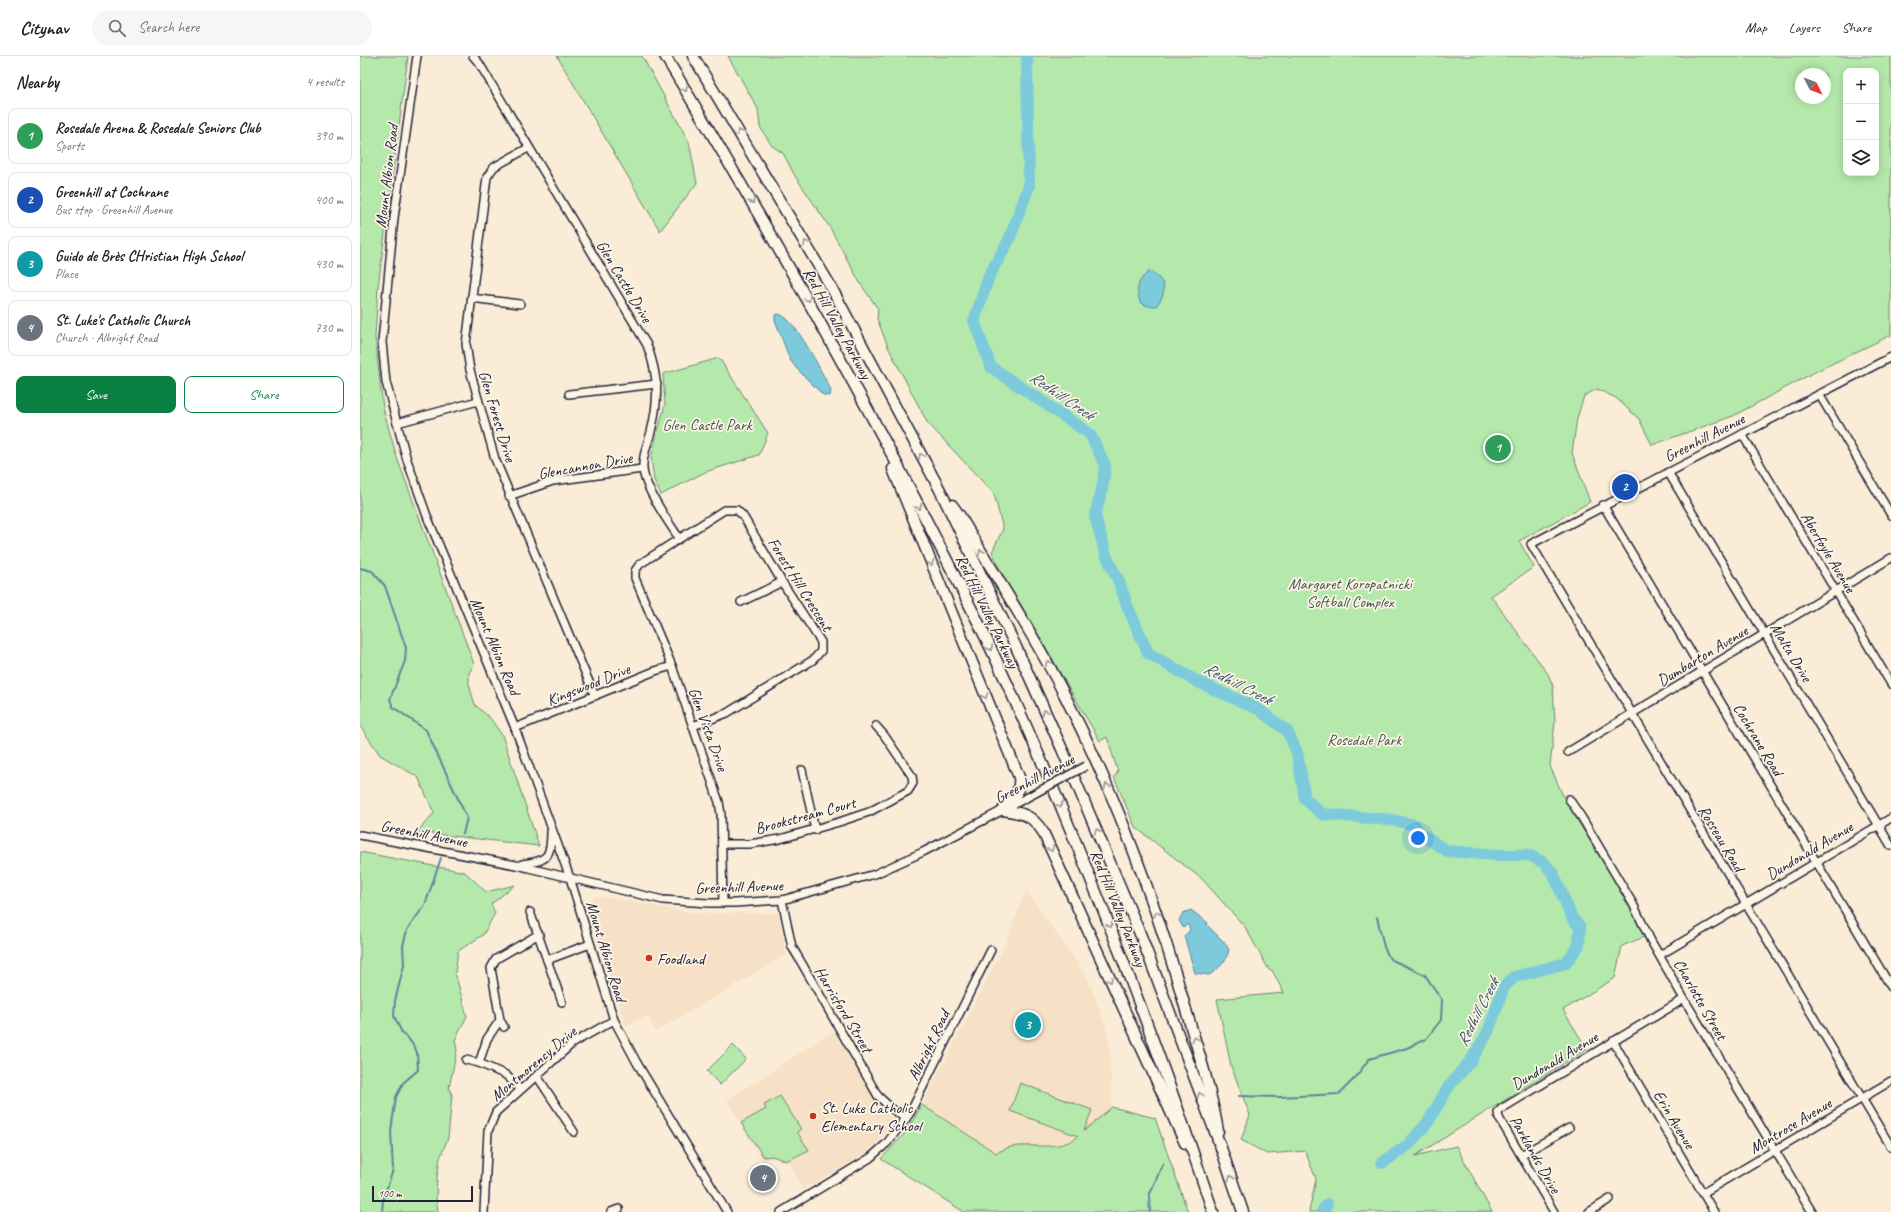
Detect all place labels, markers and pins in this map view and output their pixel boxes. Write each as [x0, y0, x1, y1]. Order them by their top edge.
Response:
pin: 1 [1485, 433, 1511, 463]
pin: 2 [1612, 472, 1638, 502]
place label: Foodland [657, 949, 707, 969]
marker: Foodland [644, 953, 654, 963]
pin: 3 [1015, 1010, 1041, 1040]
place label: St. Luke Catholic Elementary School [821, 1098, 924, 1136]
marker: St. Luke Catholic Elementary School [808, 1111, 818, 1121]
pin: 4 [750, 1163, 776, 1193]

